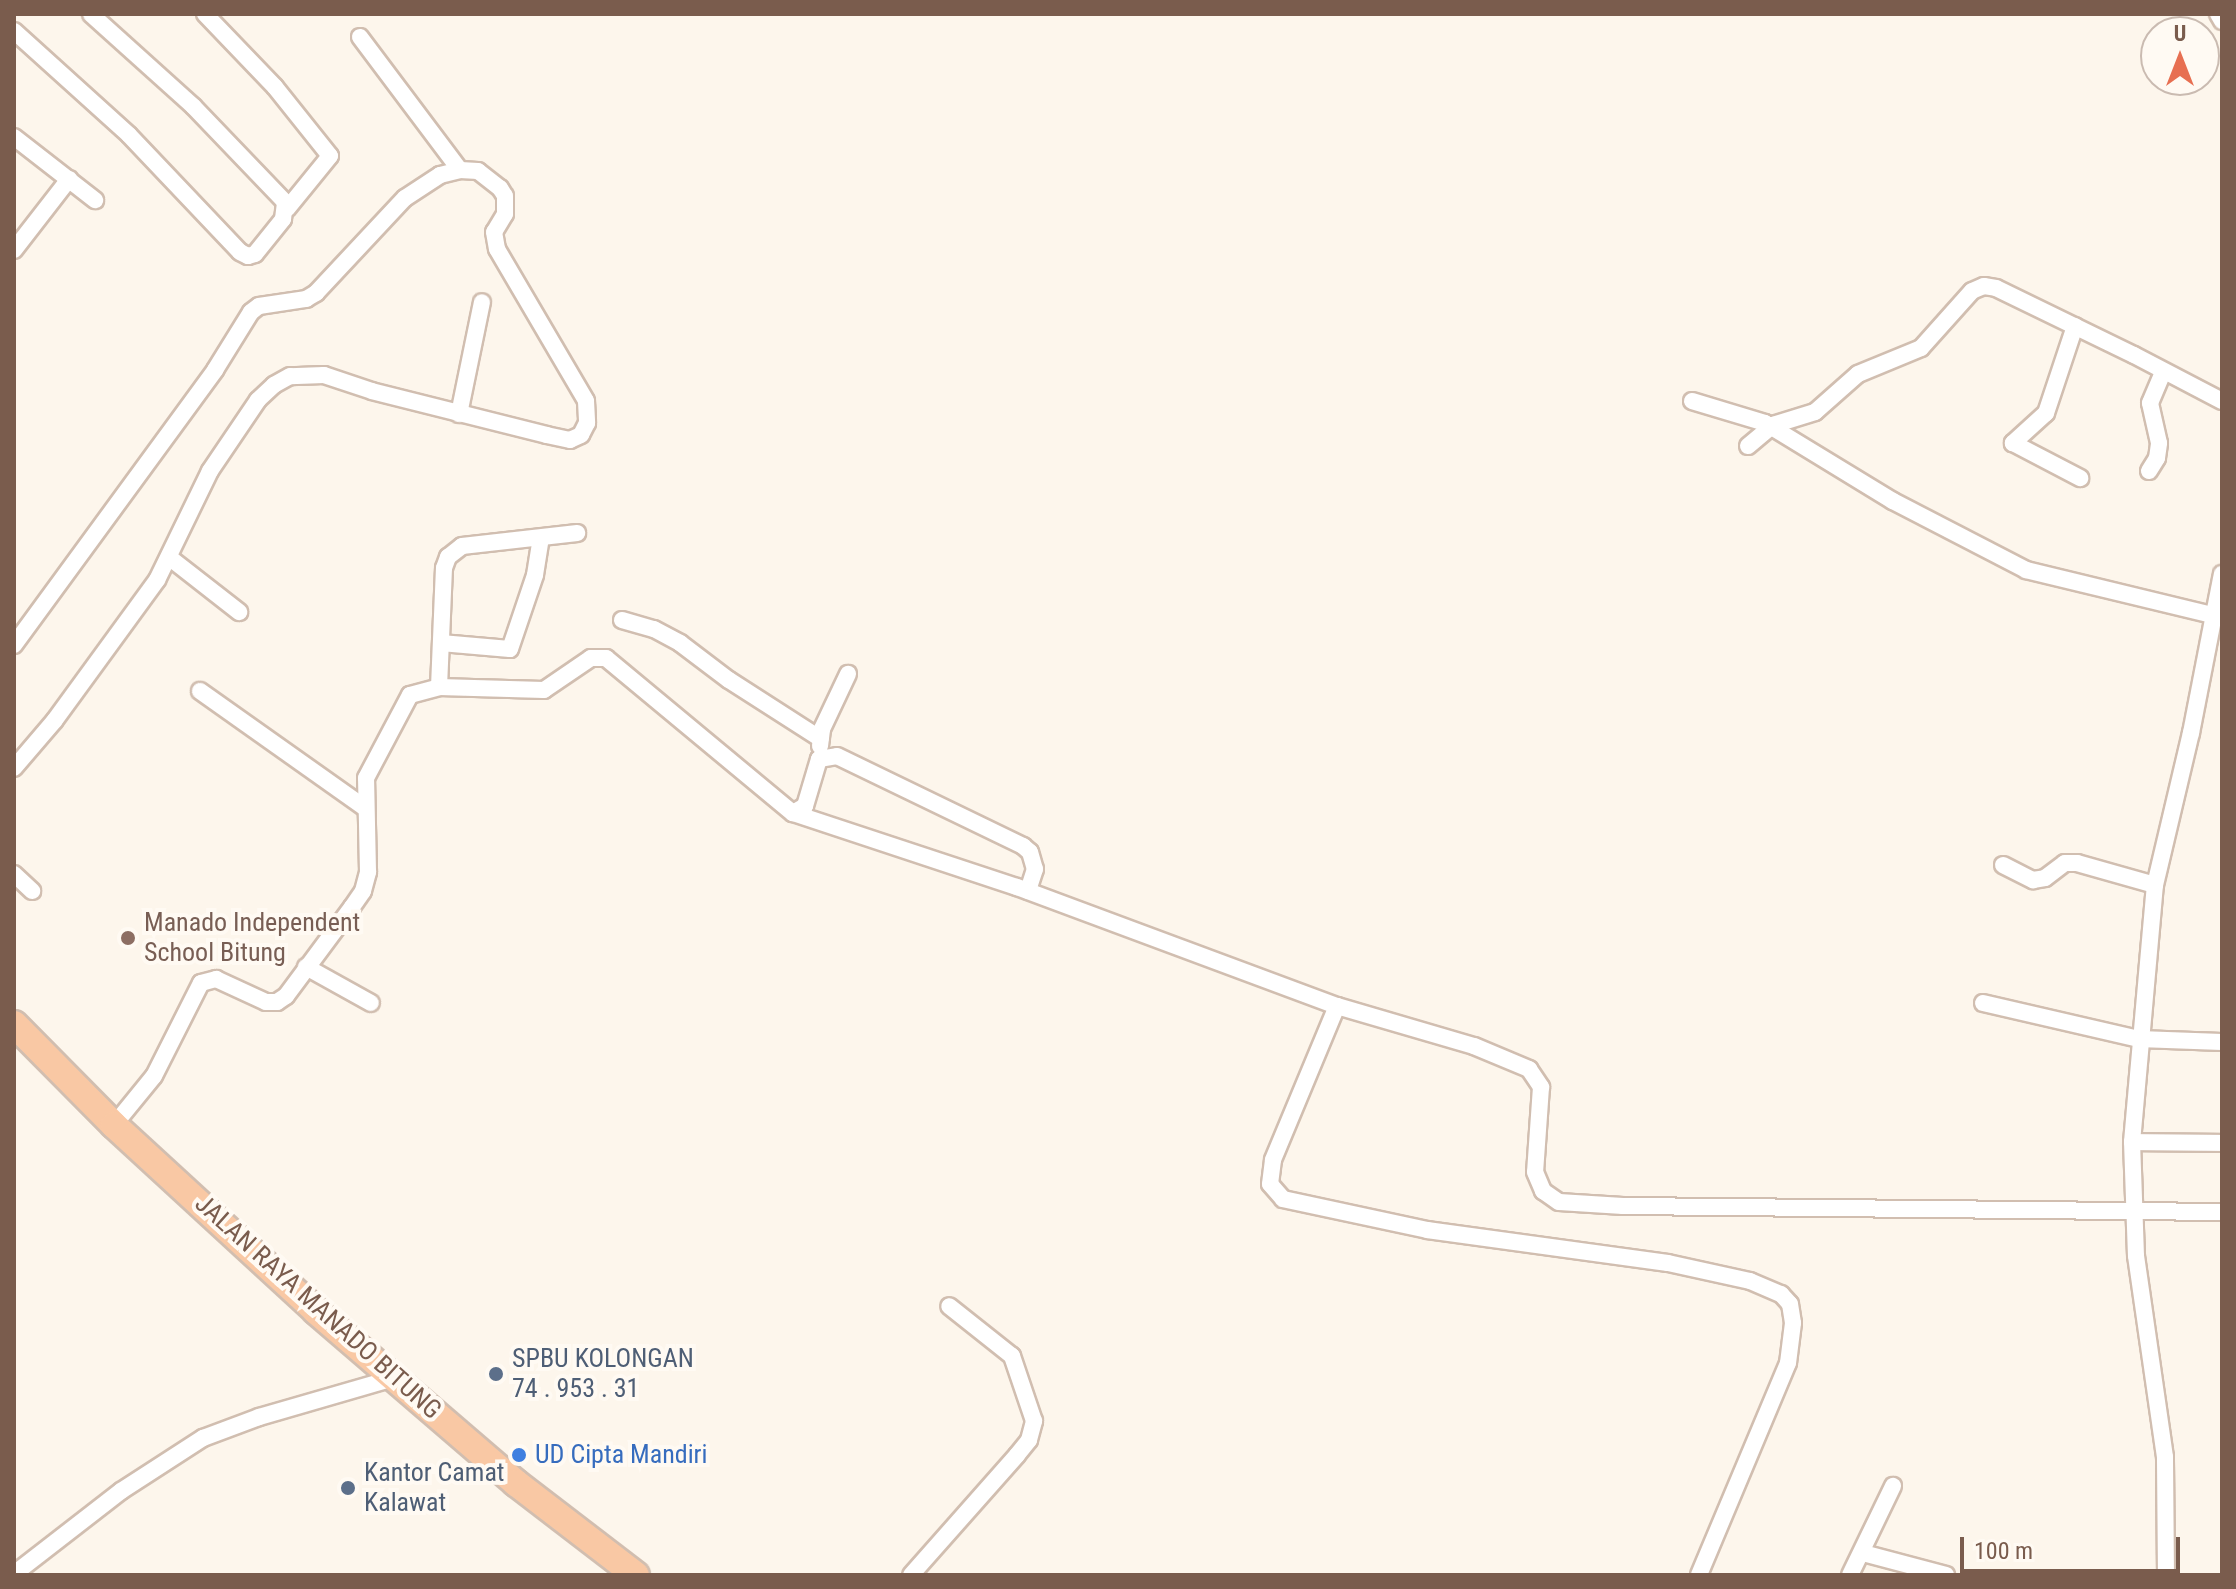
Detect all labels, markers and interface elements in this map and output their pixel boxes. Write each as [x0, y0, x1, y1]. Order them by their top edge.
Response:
north arrow [2140, 16, 2220, 96]
text: U [2174, 21, 2186, 46]
place label: Manado Independent School Bitung [144, 907, 360, 968]
marker: Manado Independent School Bitung [119, 929, 137, 947]
street label: JALAN RAYA MANADO BITUNG [188, 1188, 448, 1426]
place label: SPBU KOLONGAN 74 . 953 . 31 [512, 1343, 694, 1404]
marker: SPBU KOLONGAN 74 . 953 . 31 [487, 1365, 505, 1383]
place label: UD Cipta Mandiri [535, 1439, 707, 1471]
marker: UD Cipta Mandiri [510, 1446, 528, 1464]
place label: Kantor Camat Kalawat [364, 1457, 505, 1518]
marker: Kantor Camat Kalawat [339, 1479, 357, 1497]
scale bar [1964, 1521, 2184, 1571]
text: 100 m [1974, 1537, 2033, 1565]

